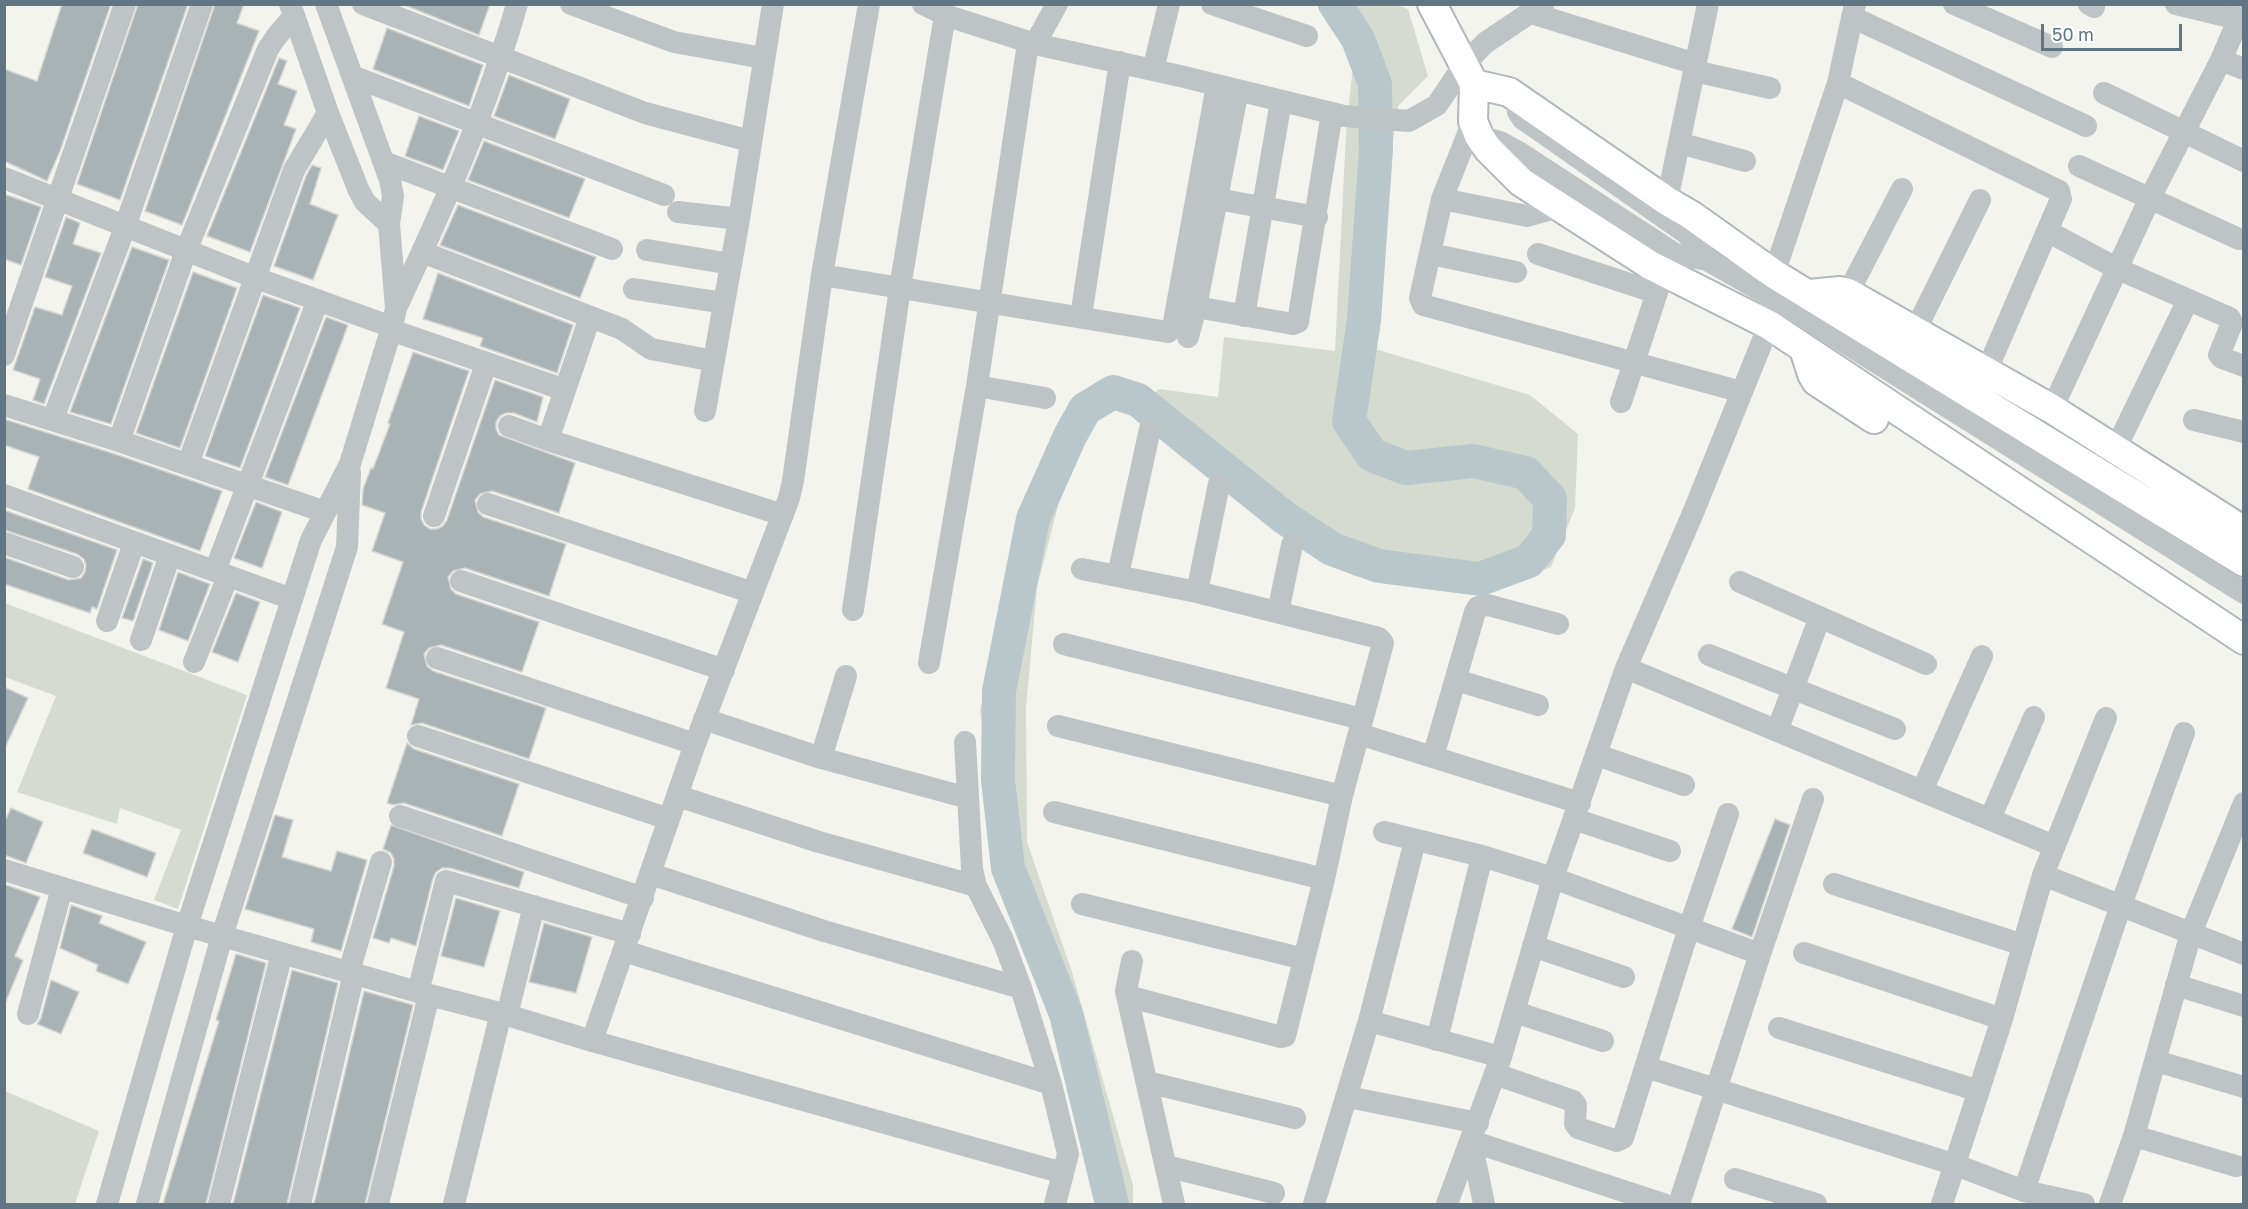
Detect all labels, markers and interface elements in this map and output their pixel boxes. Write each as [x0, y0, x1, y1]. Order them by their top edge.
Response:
scale bar [2044, 12, 2185, 50]
text: 50 m [2052, 23, 2094, 45]

